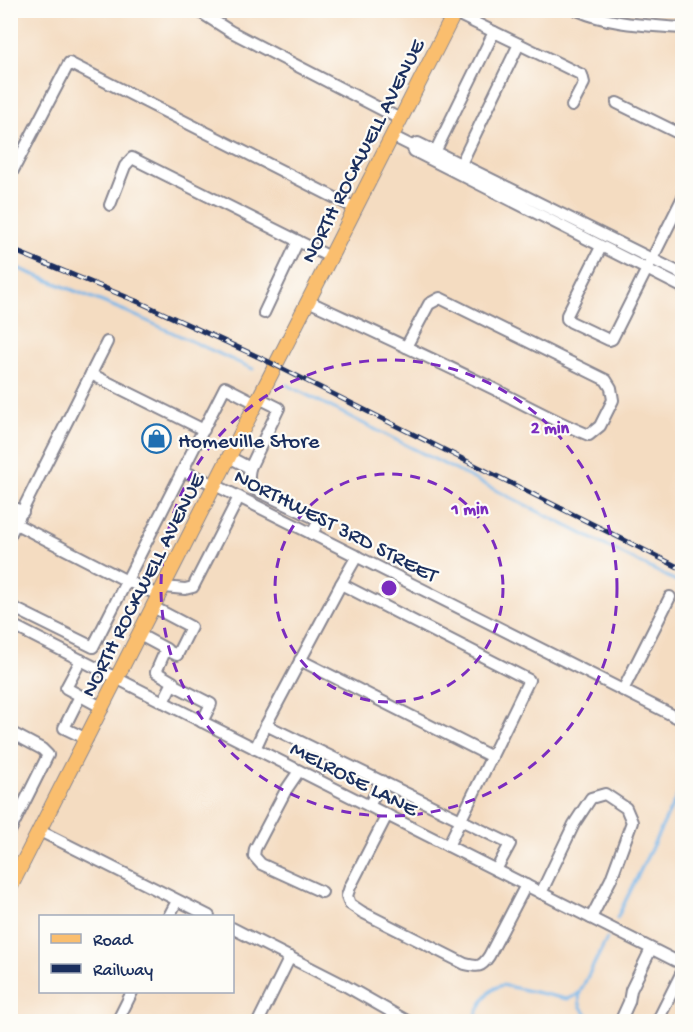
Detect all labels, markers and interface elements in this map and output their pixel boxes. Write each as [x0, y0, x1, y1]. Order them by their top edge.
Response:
street label: NORTH ROCKWELL AVENUE [297, 34, 433, 268]
text: 2 min [531, 419, 570, 440]
shop icon: Homeville Store [141, 423, 173, 455]
place label: Homeville Store [178, 430, 320, 456]
street label: NORTHWEST 3RD STREET [229, 465, 443, 591]
street label: NORTH ROCKWELL AVENUE [77, 468, 213, 702]
text: 1 min [451, 500, 489, 521]
centre of rings [379, 578, 399, 598]
street label: MELROSE LANE [285, 737, 423, 825]
legend [39, 915, 234, 993]
text: Road [93, 931, 134, 952]
text: Railway [93, 961, 153, 982]

